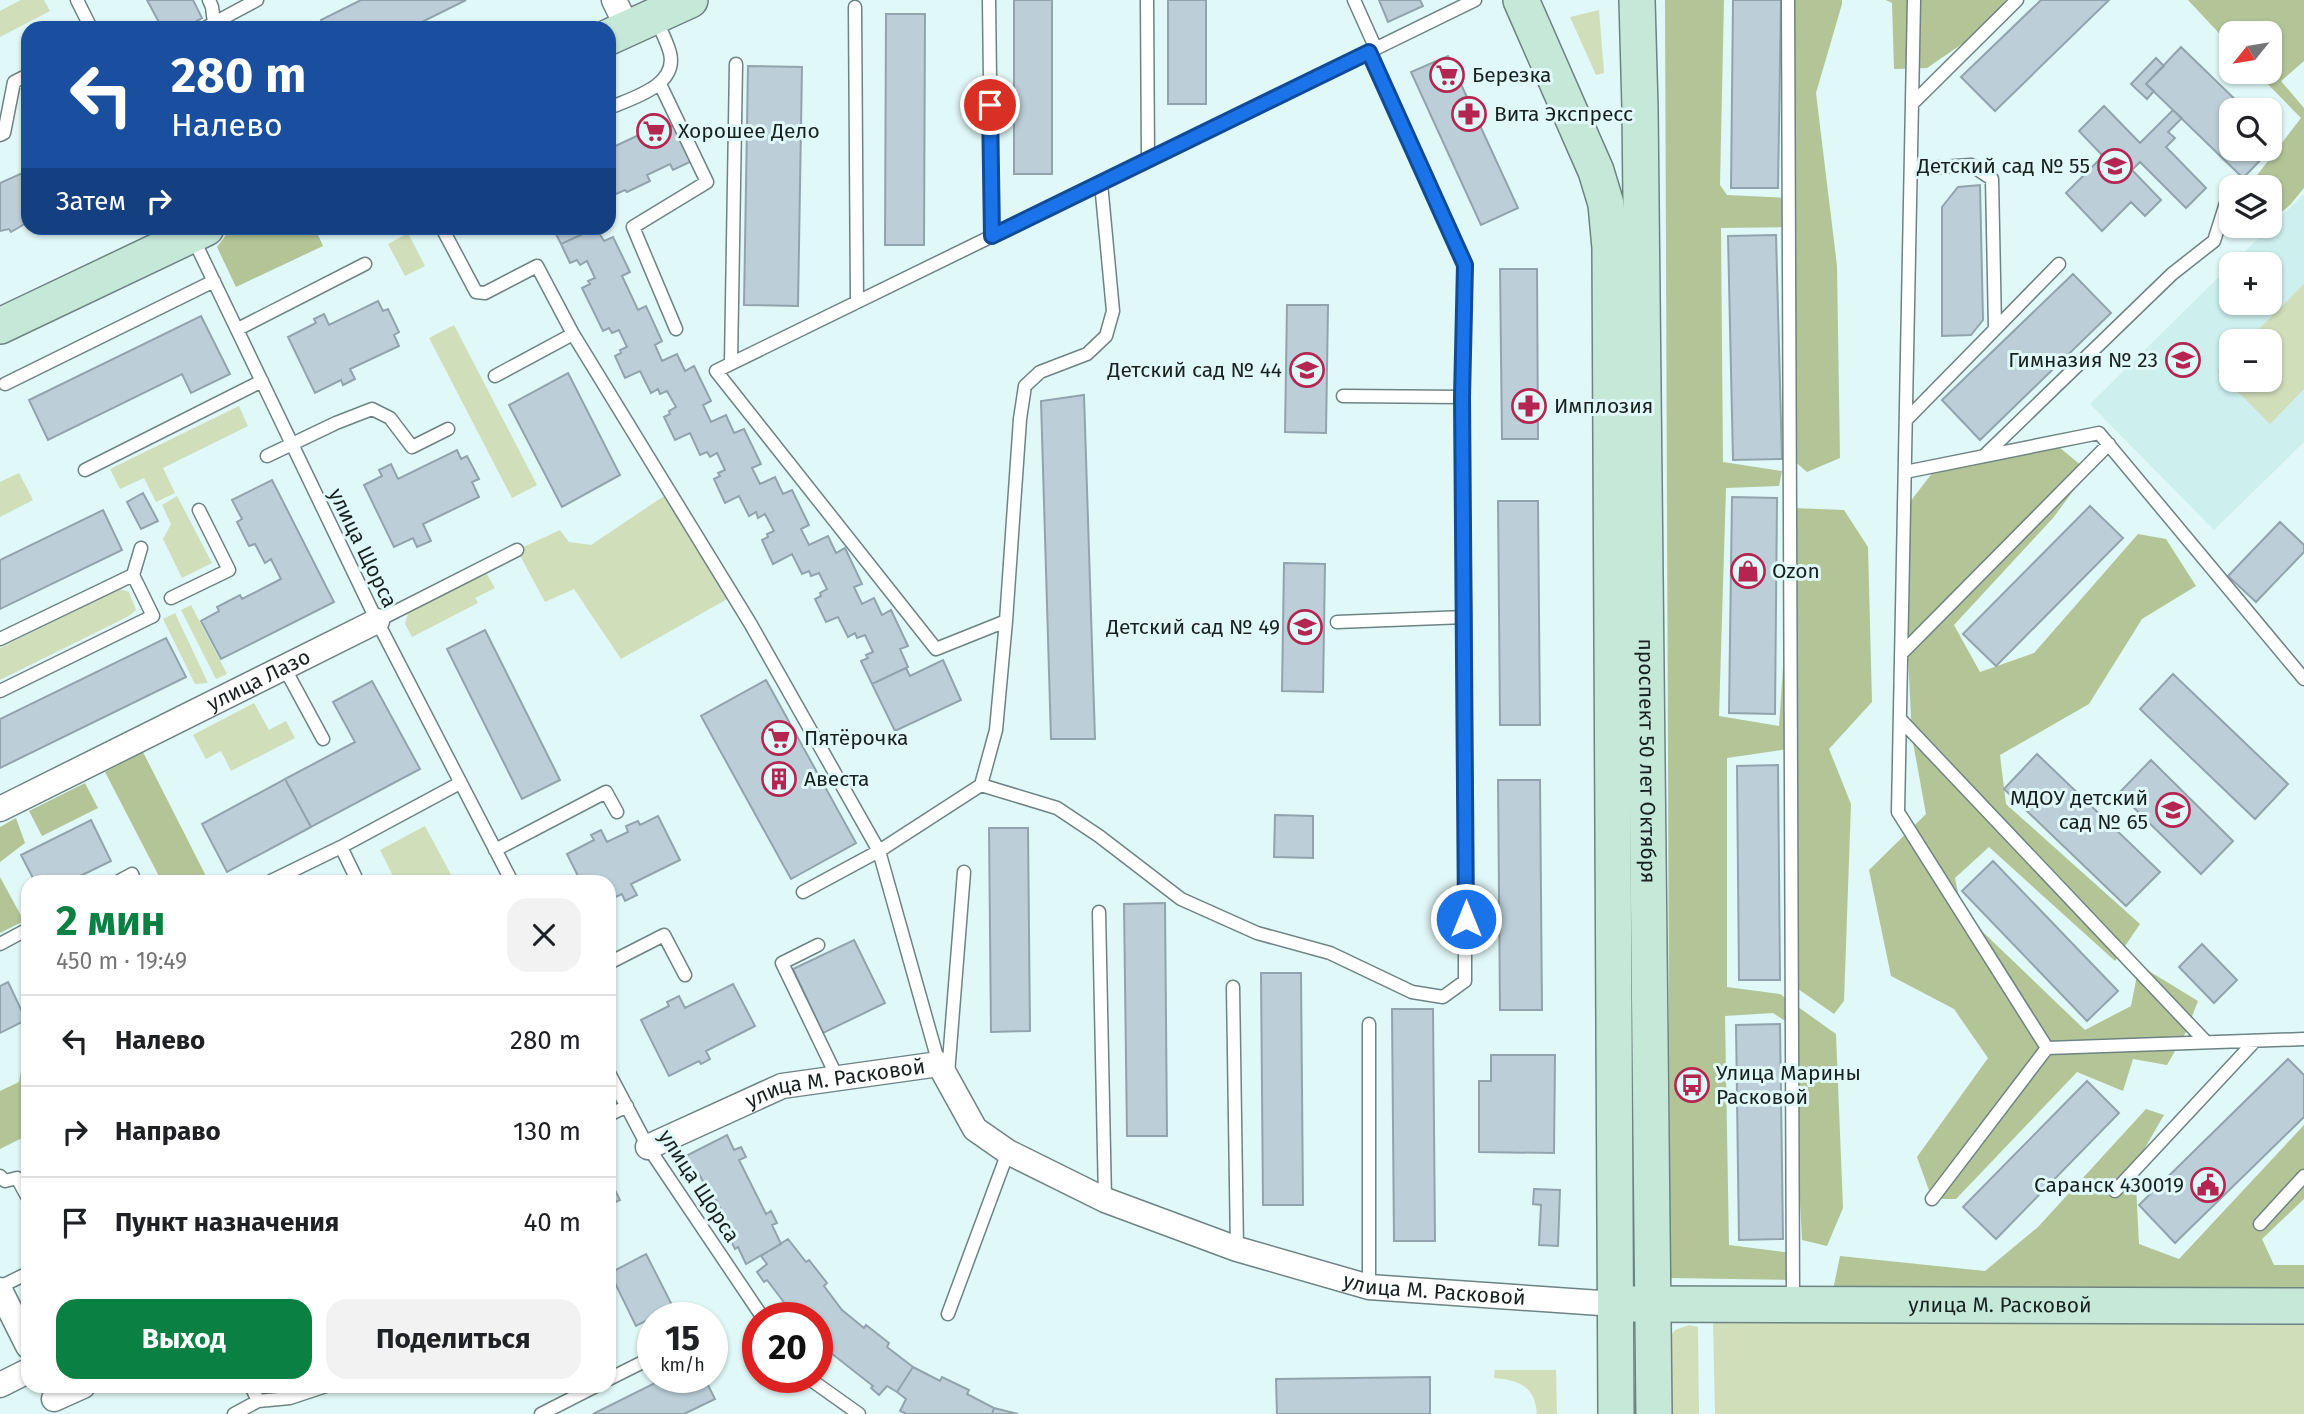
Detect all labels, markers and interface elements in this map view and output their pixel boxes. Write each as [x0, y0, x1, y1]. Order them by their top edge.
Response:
north arrow [2219, 21, 2282, 84]
map controls [2219, 21, 2282, 392]
text: 280 m [171, 46, 307, 105]
icon: left [56, 49, 147, 140]
supermarket icon: Березка [1428, 56, 1466, 94]
place label: Березка [1472, 62, 1552, 88]
pin [960, 75, 1020, 135]
icon: arrive [971, 86, 1009, 124]
pharmacy icon: Вита Экспресс [1450, 95, 1488, 133]
button: search [2219, 98, 2282, 161]
place label: Вита Экспресс [1494, 101, 1633, 127]
text: Налево [171, 106, 283, 144]
supermarket icon: Хорошее Дело [635, 112, 673, 150]
place label: Хорошее Дело [678, 118, 820, 144]
school or university icon: Детский сад № 55 [2096, 147, 2134, 185]
place label: Детский сад № 55 [1916, 153, 2090, 179]
button: layers [2219, 175, 2282, 238]
icon: right [140, 182, 178, 220]
text: Затем [56, 186, 126, 217]
button: + [2219, 252, 2282, 315]
button: − [2219, 329, 2282, 392]
school or university icon: Гимназия № 23 [2164, 341, 2202, 379]
place label: Гимназия № 23 [2008, 347, 2158, 373]
school or university icon: Детский сад № 44 [1288, 351, 1326, 389]
place label: Детский сад № 44 [1107, 357, 1282, 383]
pharmacy icon: Имплозия [1510, 387, 1548, 425]
place label: Имплозия [1554, 393, 1653, 419]
street label: улица Щорса [323, 484, 403, 612]
shop icon: Ozon [1729, 552, 1767, 590]
place label: Ozon [1772, 558, 1820, 584]
school or university icon: Детский сад № 49 [1286, 608, 1324, 646]
place label: Детский сад № 49 [1105, 614, 1280, 640]
street label: проспект 50 лет Октября [1633, 638, 1661, 884]
street label: улица Лазо [203, 643, 315, 717]
supermarket icon: Пятёрочка [760, 719, 798, 757]
place label: Пятёрочка [804, 725, 908, 751]
building icon: Авеста [760, 760, 798, 798]
place label: Авеста [804, 766, 869, 792]
place label: МДОУ детский сад № 65 [2010, 785, 2148, 835]
school or university icon: МДОУ детский сад № 65 [2154, 791, 2192, 829]
position arrow [1429, 882, 1503, 956]
text: 2 мин [56, 896, 165, 946]
button: close [507, 898, 581, 972]
text: 450 m · 19:49 [56, 947, 187, 975]
icon: left [56, 1022, 94, 1060]
text: Налево [115, 1025, 205, 1056]
text: 280 m [510, 1025, 581, 1056]
street label: улица М. Расковой [741, 1053, 927, 1114]
place label: Улица Марины Расковой [1716, 1060, 1861, 1110]
bus stop icon: Улица Марины Расковой [1673, 1066, 1711, 1104]
icon: right [56, 1113, 94, 1151]
text: Направо [115, 1116, 221, 1147]
text: 130 m [513, 1116, 581, 1147]
street label: улица Щорса [653, 1125, 745, 1247]
public building icon: Саранск 430019 [2189, 1166, 2227, 1204]
place label: Саранск 430019 [2034, 1172, 2184, 1198]
icon: arrive [56, 1204, 94, 1242]
text: Пункт назначения [115, 1207, 339, 1238]
text: 40 m [523, 1207, 581, 1238]
street label: улица М. Расковой [1340, 1267, 1526, 1311]
street label: улица М. Расковой [1908, 1292, 2092, 1318]
button: Выход [56, 1299, 312, 1379]
button: Поделиться [326, 1299, 581, 1379]
speed limit sign: 20 [742, 1302, 833, 1393]
text: 15 [665, 1317, 700, 1359]
text: km/h [660, 1354, 705, 1376]

